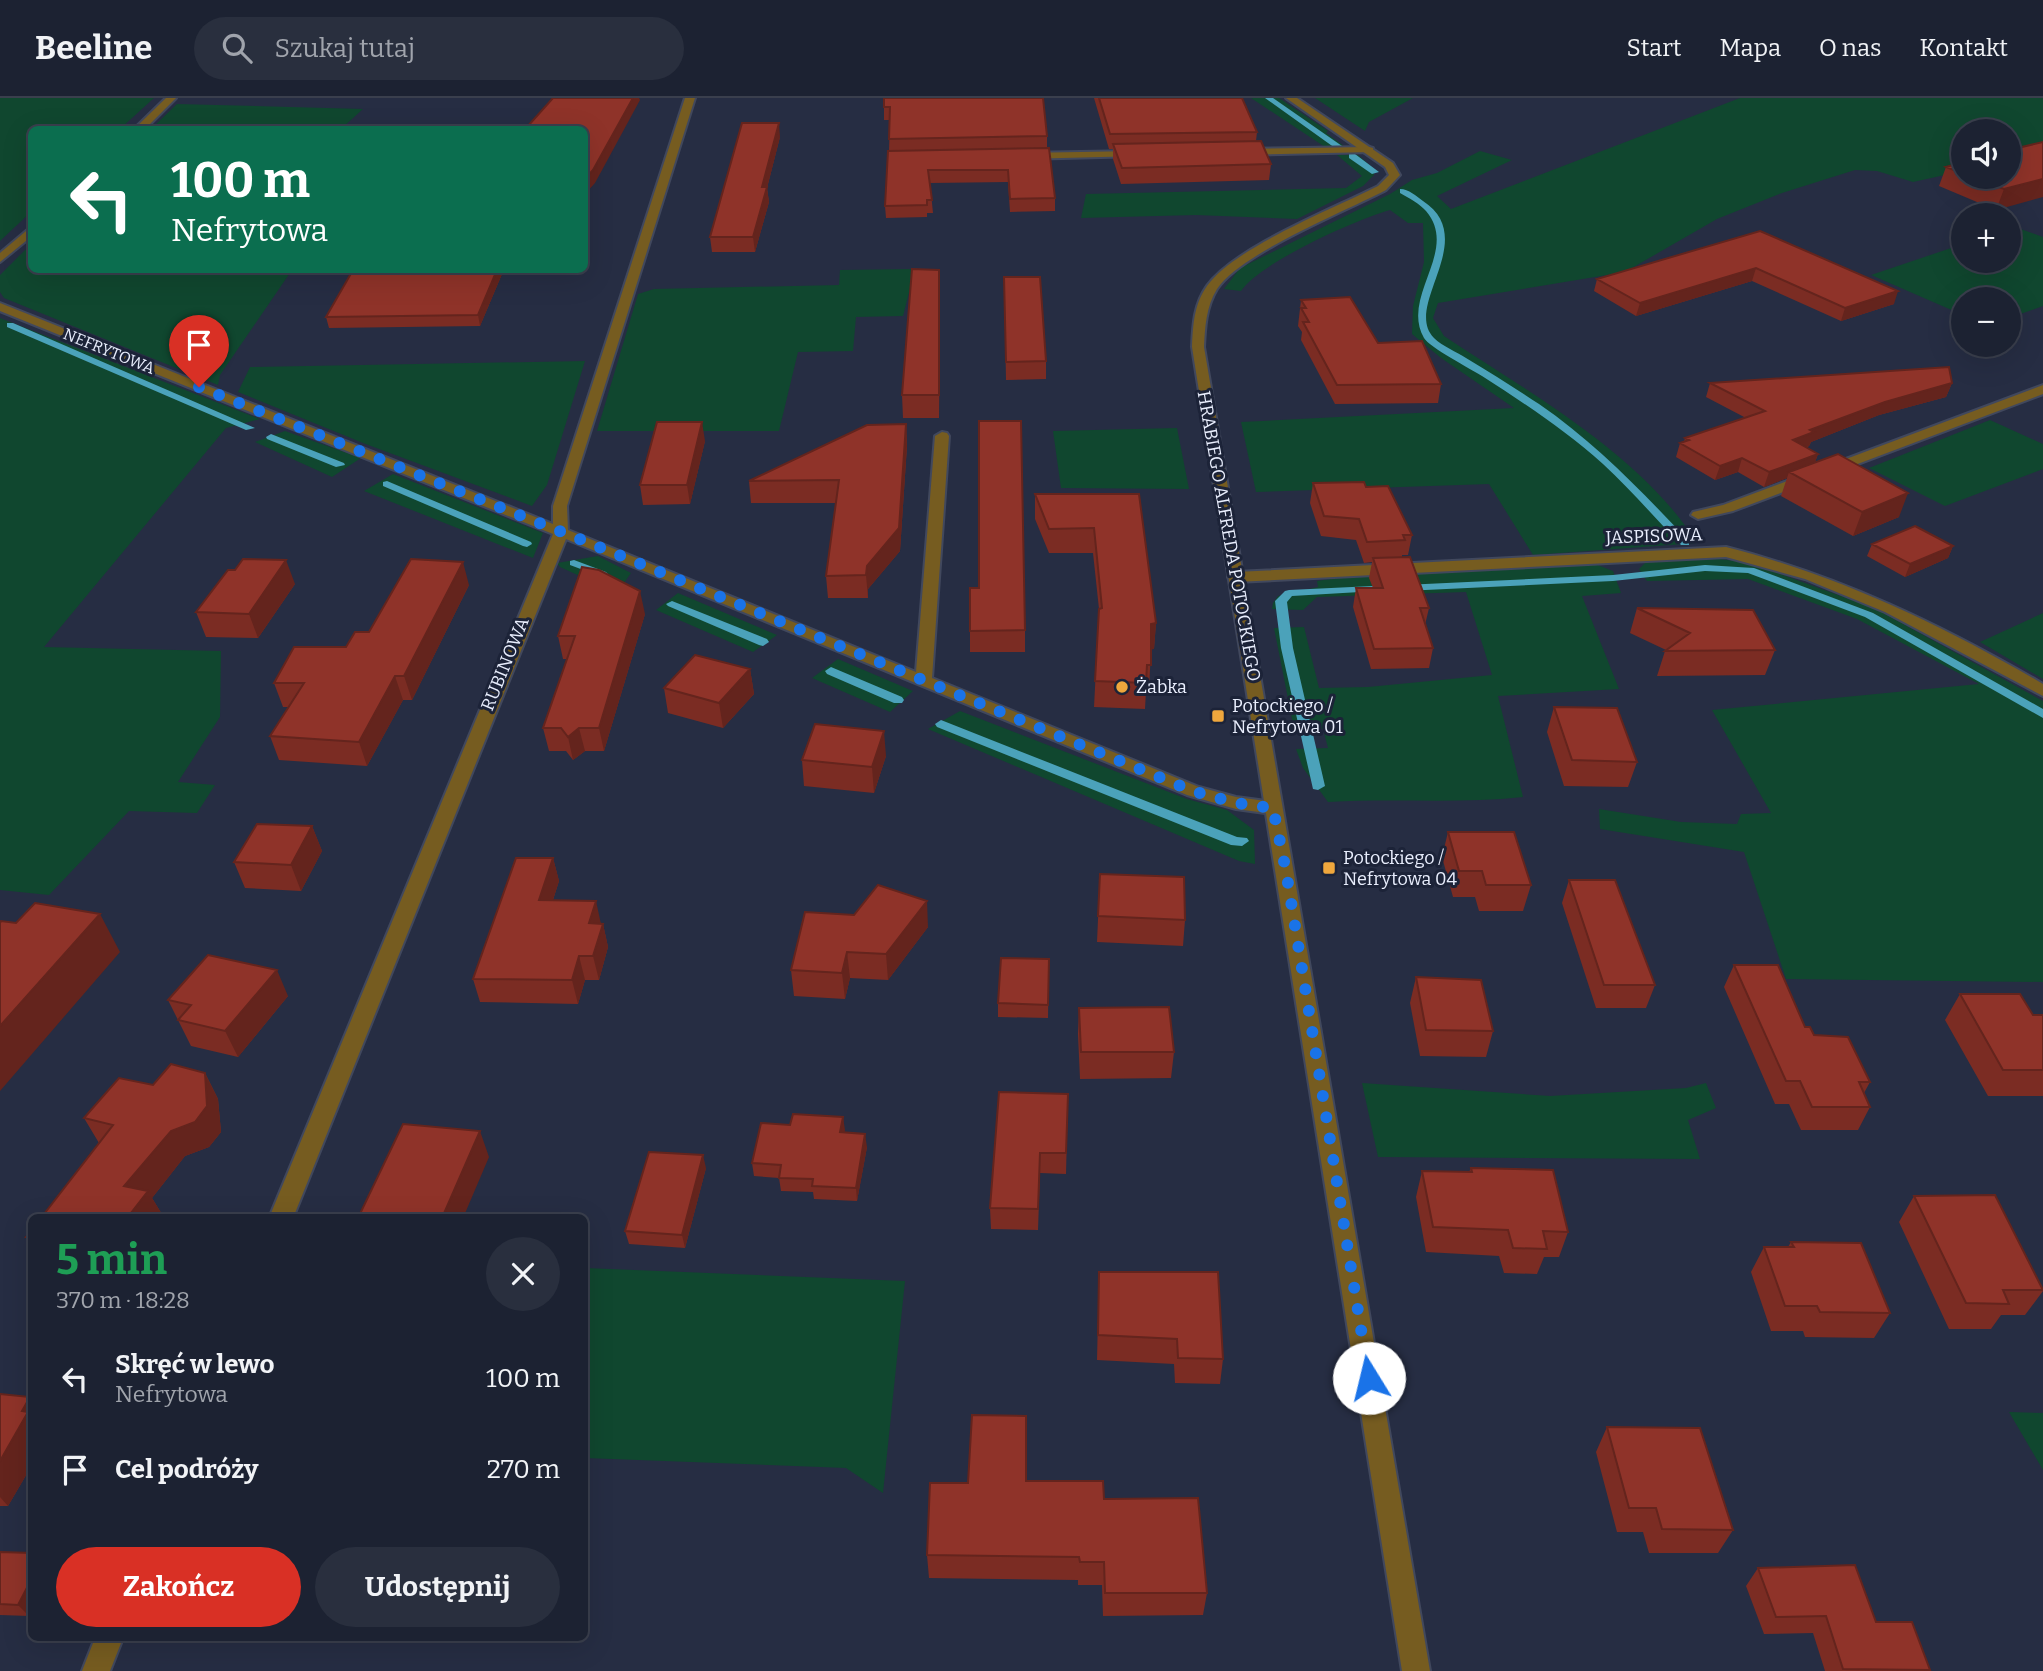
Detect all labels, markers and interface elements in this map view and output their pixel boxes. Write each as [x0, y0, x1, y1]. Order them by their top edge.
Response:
search box [194, 17, 684, 80]
text: Beeline [35, 28, 152, 68]
icon: search [218, 29, 256, 67]
text: Szukaj tutaj [274, 33, 415, 64]
text: Start [1627, 34, 1682, 62]
text: Mapa [1720, 34, 1781, 62]
text: O nas [1819, 34, 1882, 62]
text: Kontakt [1920, 34, 2008, 62]
map controls [1951, 119, 2021, 357]
button: sound [1951, 119, 2021, 189]
text: 100 m [171, 151, 310, 210]
icon: left [56, 154, 147, 245]
button: + [1951, 203, 2021, 273]
text: Nefrytowa [171, 211, 328, 249]
button: − [1951, 287, 2021, 357]
pin [169, 315, 229, 387]
street label: NEFRYTOWA [60, 324, 158, 378]
icon: arrive [180, 326, 218, 364]
street label: HRABIEGO ALFREDA POTOCKIEGO [1193, 389, 1265, 683]
street label: JASPISOWA [1604, 523, 1703, 549]
street label: RUBINOWA [476, 614, 534, 714]
place label: Żabka [1136, 676, 1187, 698]
marker: Żabka [1114, 679, 1130, 695]
place label: Potockiego / Nefrytowa 01 [1232, 695, 1343, 738]
marker: Potockiego / Nefrytowa 01 [1210, 708, 1226, 724]
place label: Potockiego / Nefrytowa 04 [1343, 847, 1458, 890]
marker: Potockiego / Nefrytowa 04 [1321, 860, 1337, 876]
text: 5 min [56, 1235, 167, 1285]
button: close [486, 1237, 560, 1311]
text: 370 m · 18:28 [56, 1286, 190, 1314]
position arrow [1332, 1341, 1406, 1415]
text: Skręć w lewo [115, 1349, 275, 1380]
icon: left [56, 1360, 94, 1398]
text: 100 m [486, 1363, 560, 1394]
text: Nefrytowa [115, 1380, 228, 1408]
icon: arrive [56, 1451, 94, 1489]
text: Cel podróży [115, 1454, 258, 1485]
text: 270 m [487, 1454, 560, 1485]
button: Zakończ [56, 1547, 301, 1627]
button: Udostępnij [315, 1547, 560, 1627]

